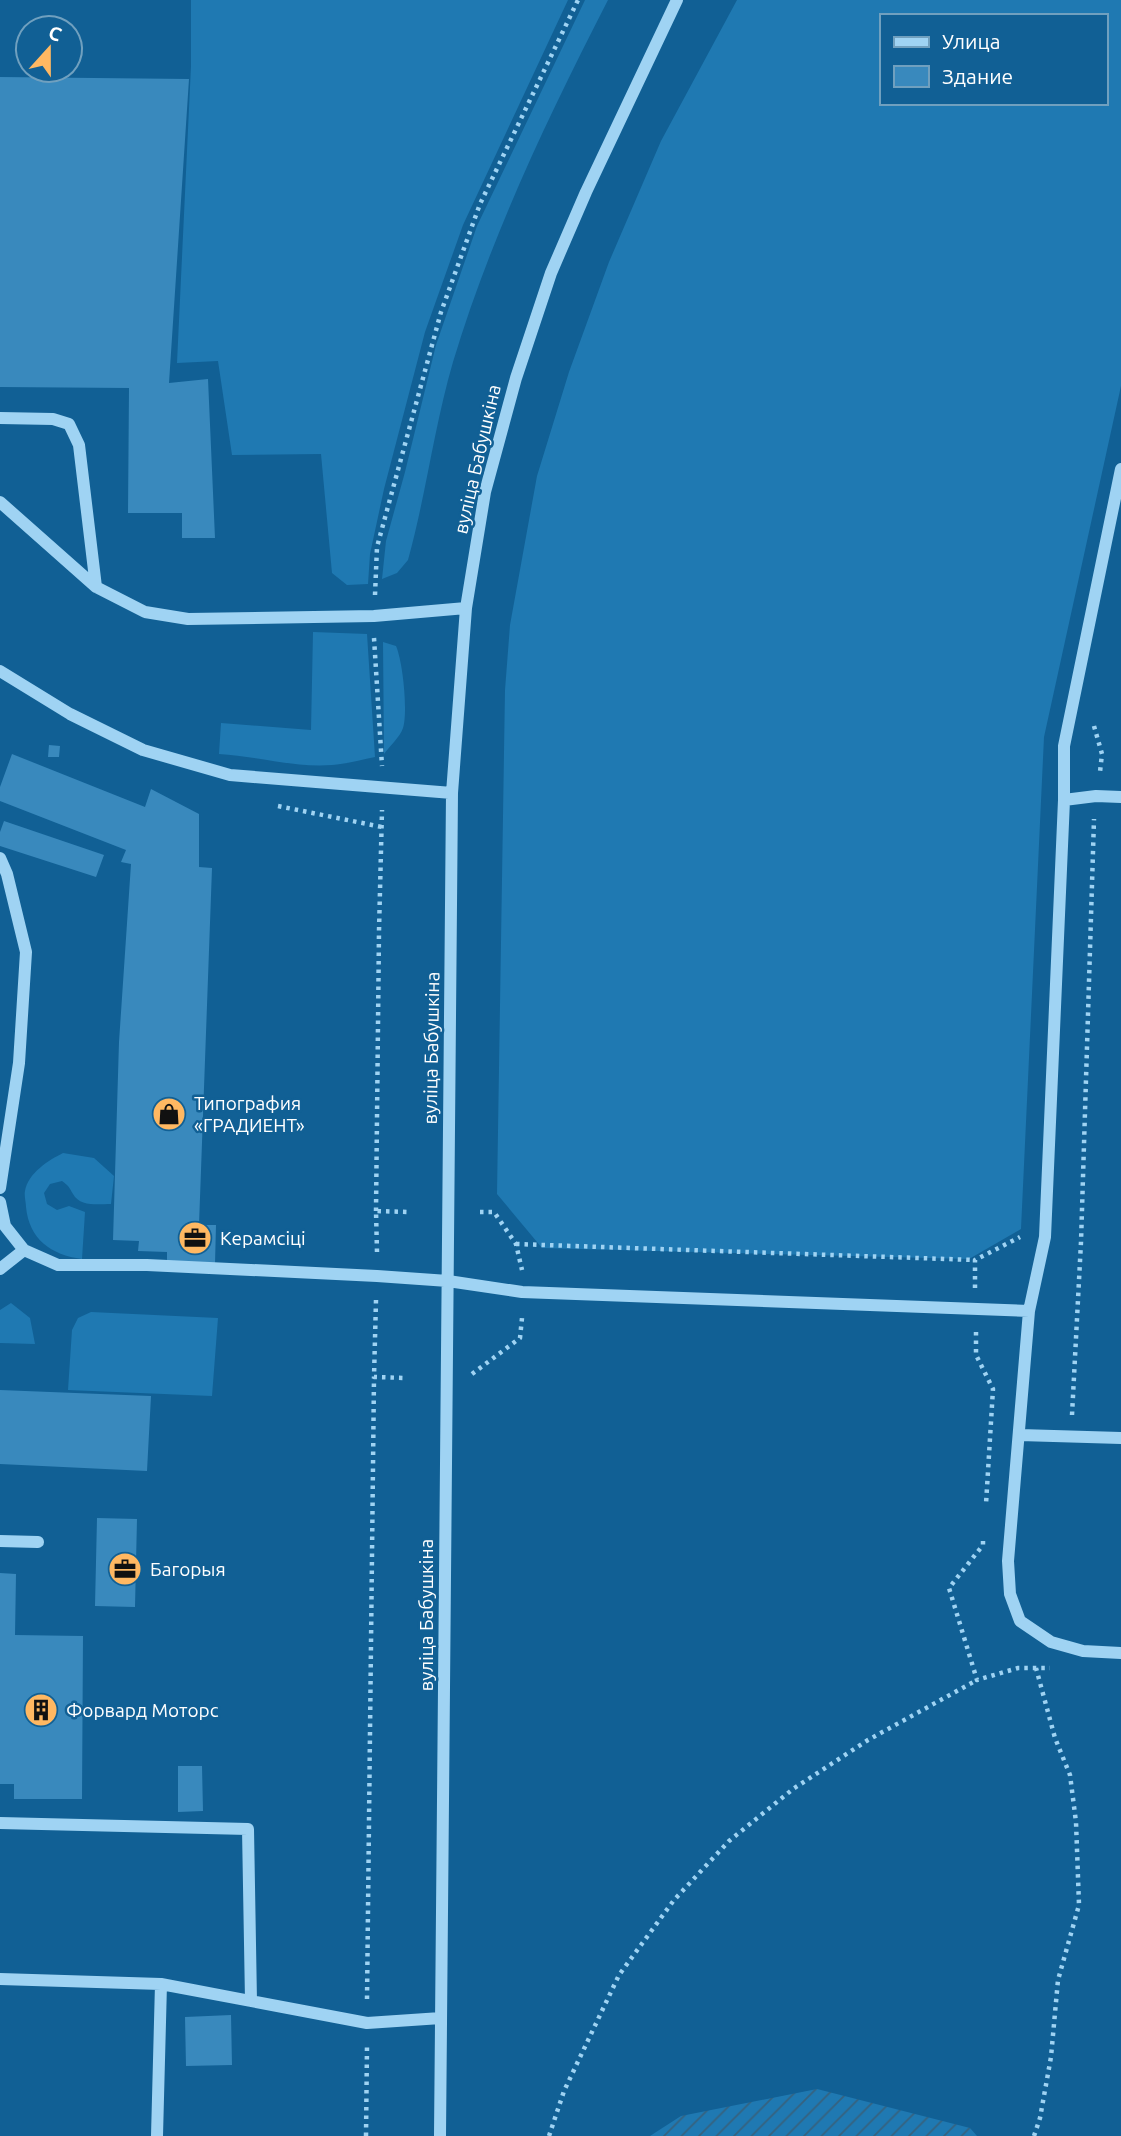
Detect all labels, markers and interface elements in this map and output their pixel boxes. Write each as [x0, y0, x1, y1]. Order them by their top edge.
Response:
north arrow [14, 14, 84, 84]
legend [880, 14, 1107, 105]
text: С [45, 21, 65, 46]
text: Улица [942, 29, 1000, 53]
text: Здание [942, 64, 1013, 88]
street label: вуліца Бабушкіна [449, 382, 505, 536]
street label: вуліца Бабушкіна [419, 971, 443, 1125]
place label: Типография «ГРАДИЕНТ» [194, 1092, 305, 1136]
shop icon: Типография «ГРАДИЕНТ» [150, 1095, 188, 1133]
office icon: Керамсіці [176, 1219, 214, 1257]
place label: Керамсіці [220, 1227, 306, 1249]
street label: вуліца Бабушкіна [415, 1539, 437, 1691]
office icon: Багорыя [106, 1550, 144, 1588]
place label: Багорыя [150, 1558, 226, 1580]
building icon: Форвард Моторс [22, 1691, 60, 1729]
place label: Форвард Моторс [66, 1699, 219, 1721]

